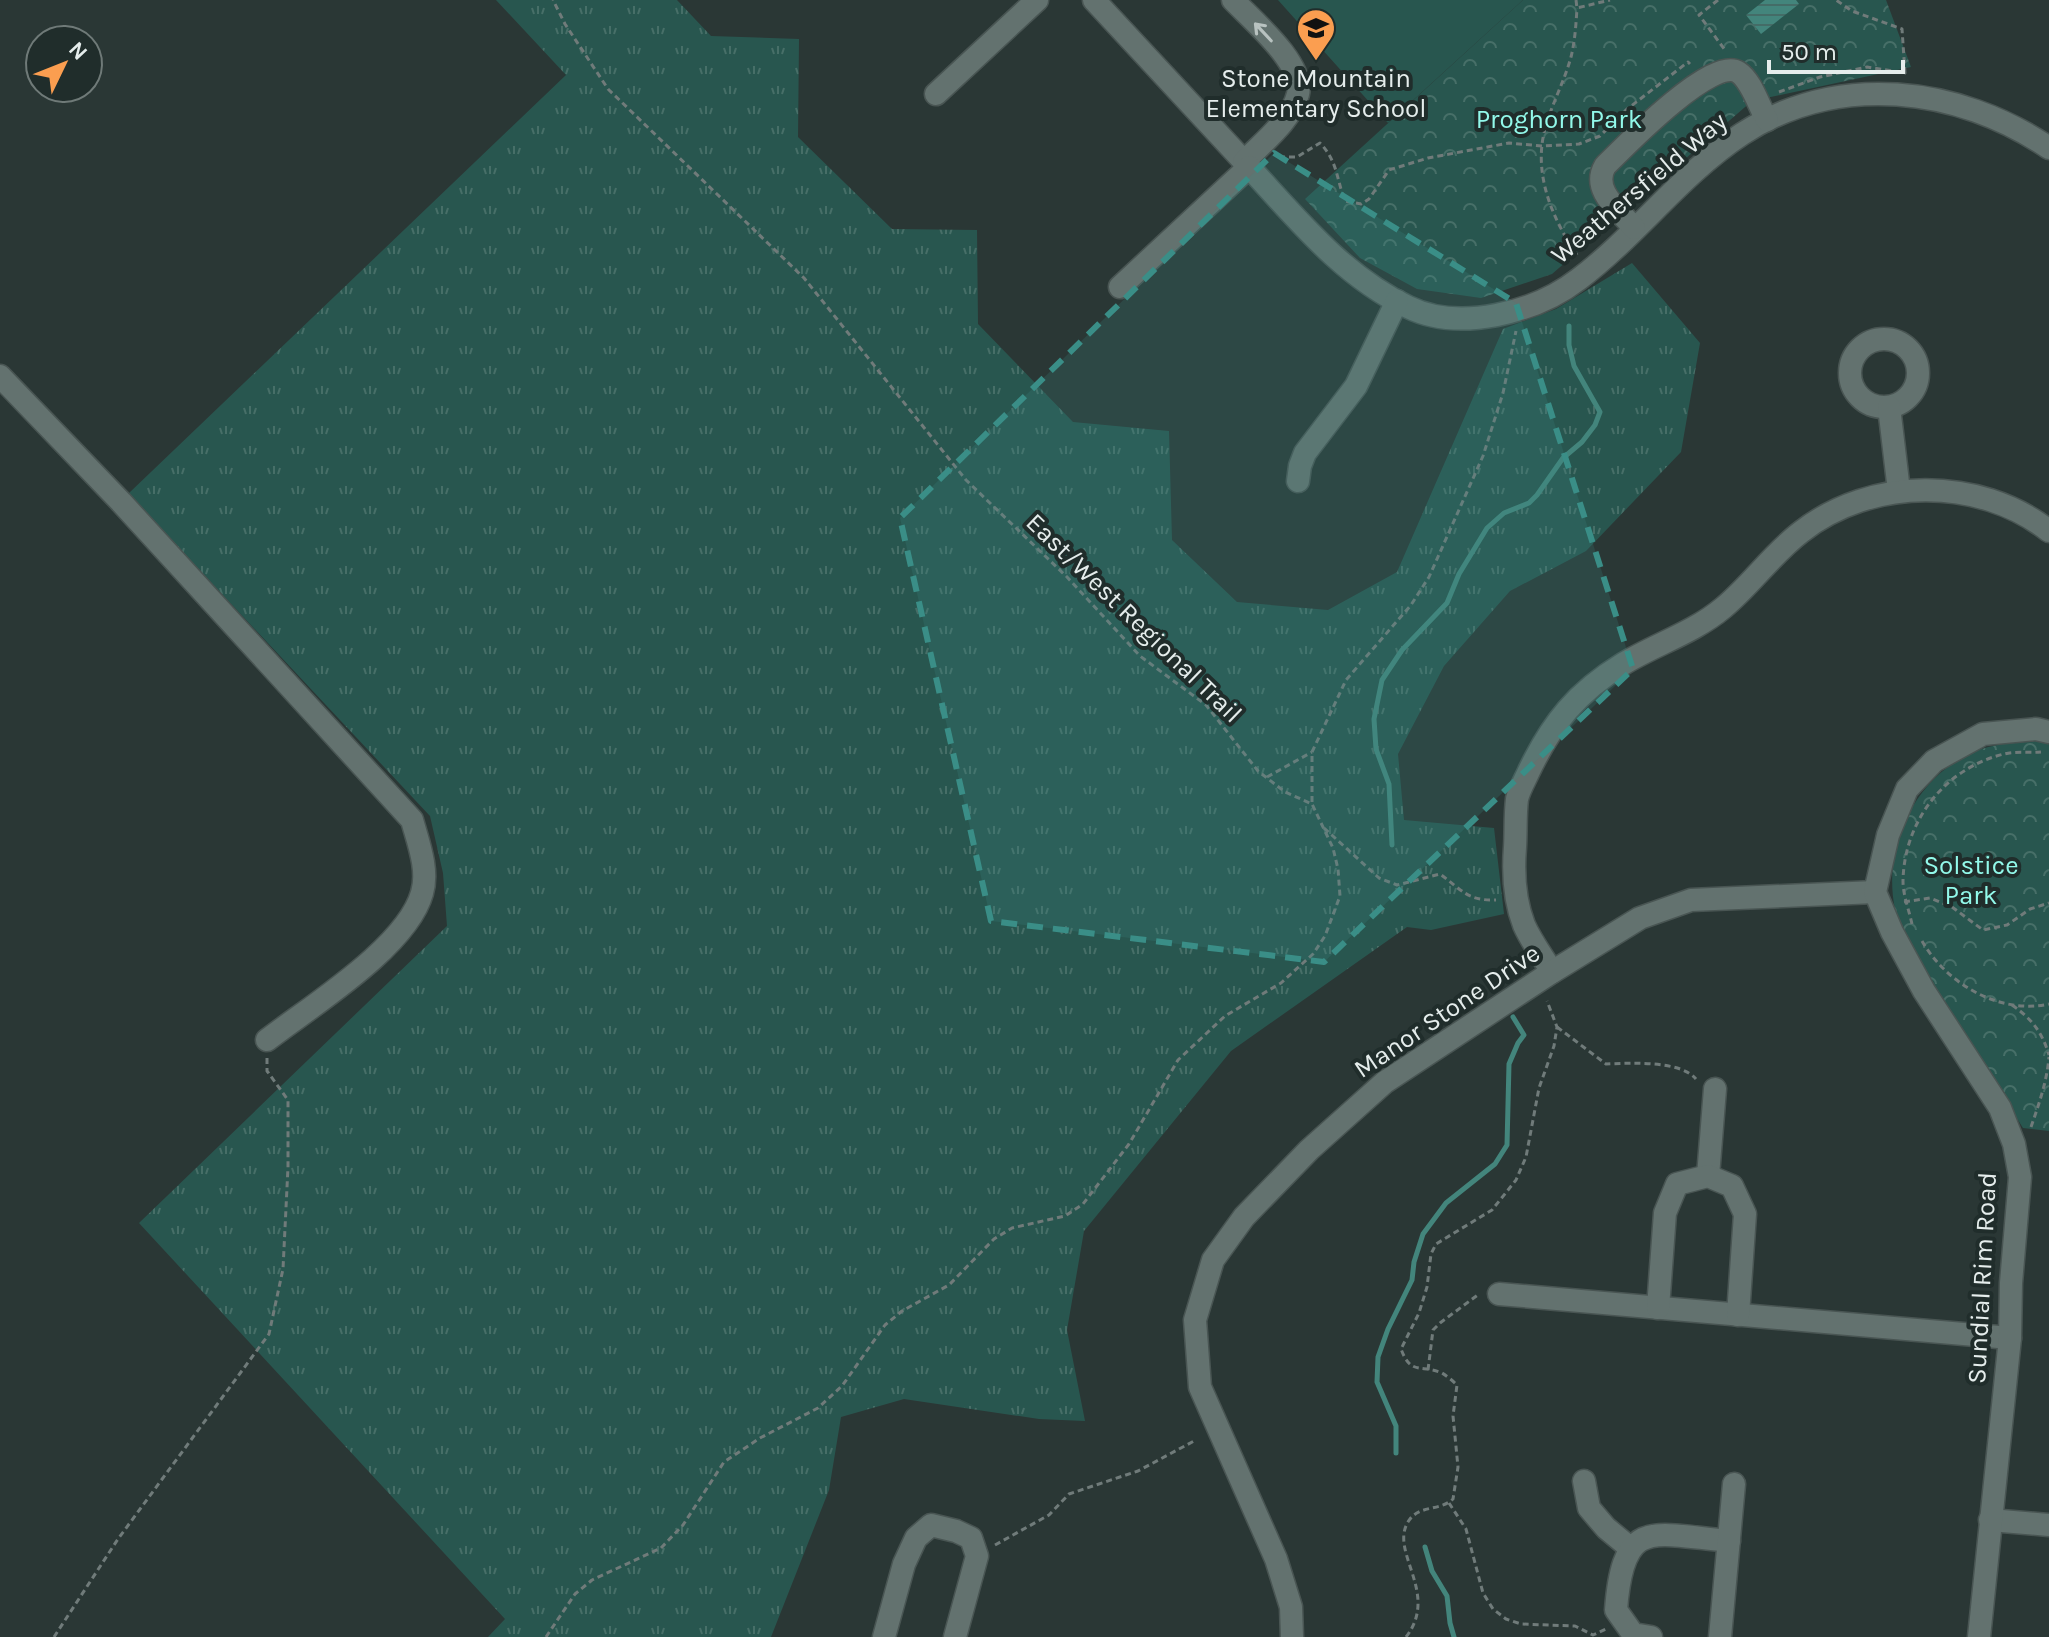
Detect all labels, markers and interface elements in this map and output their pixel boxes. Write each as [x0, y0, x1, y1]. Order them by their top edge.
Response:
school or university icon: Stone Mountain Elementary School [1295, 7, 1337, 62]
one-way arrow [1253, 22, 1272, 42]
north arrow [24, 24, 104, 104]
scale bar [1769, 24, 1903, 74]
text: N [63, 36, 93, 66]
text: 50 m [1781, 38, 1837, 66]
place label: Stone Mountain Elementary School [1206, 63, 1426, 124]
park label: Proghorn Park [1476, 104, 1642, 135]
street label: Weathersfield Way [1545, 106, 1733, 270]
street label: East/West Regional Trail [1020, 507, 1248, 729]
park label: Solstice Park [1923, 850, 2019, 911]
street label: Manor Stone Drive [1348, 937, 1546, 1085]
street label: Sundial Rim Road [1961, 1171, 2003, 1385]

